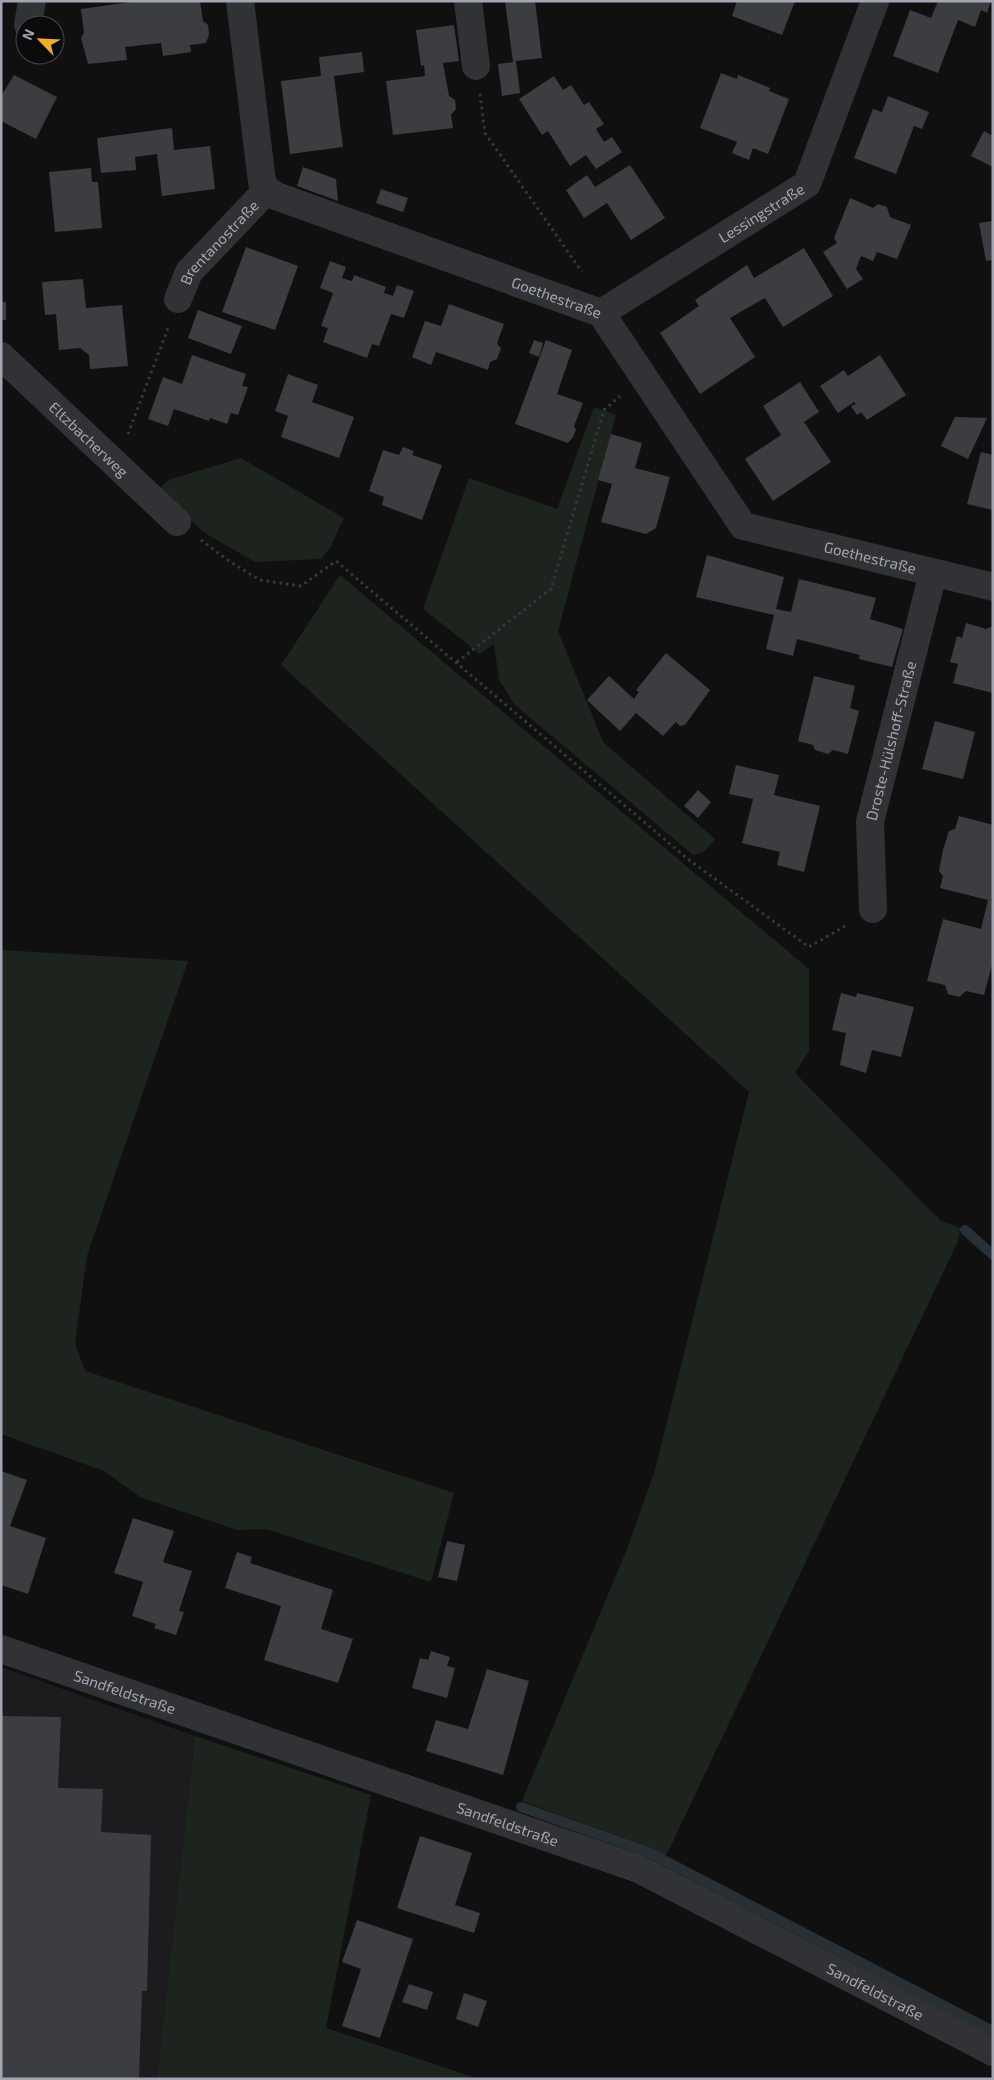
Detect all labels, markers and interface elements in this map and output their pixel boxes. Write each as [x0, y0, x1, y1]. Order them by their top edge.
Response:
north arrow [15, 15, 65, 65]
text: N [18, 26, 37, 43]
street label: Lessingstraße [715, 179, 807, 246]
street label: Brentanostraße [176, 196, 262, 287]
street label: Goethestraße [509, 273, 604, 322]
street label: Eltzbacherweg [46, 398, 133, 481]
street label: Goethestraße [822, 537, 918, 577]
street label: Droste-Hülshoff-Straße [862, 659, 919, 822]
street label: Sandfeldstraße [72, 1666, 178, 1718]
street label: Sandfeldstraße [454, 1798, 561, 1850]
street label: Sandfeldstraße [824, 1959, 927, 2024]

